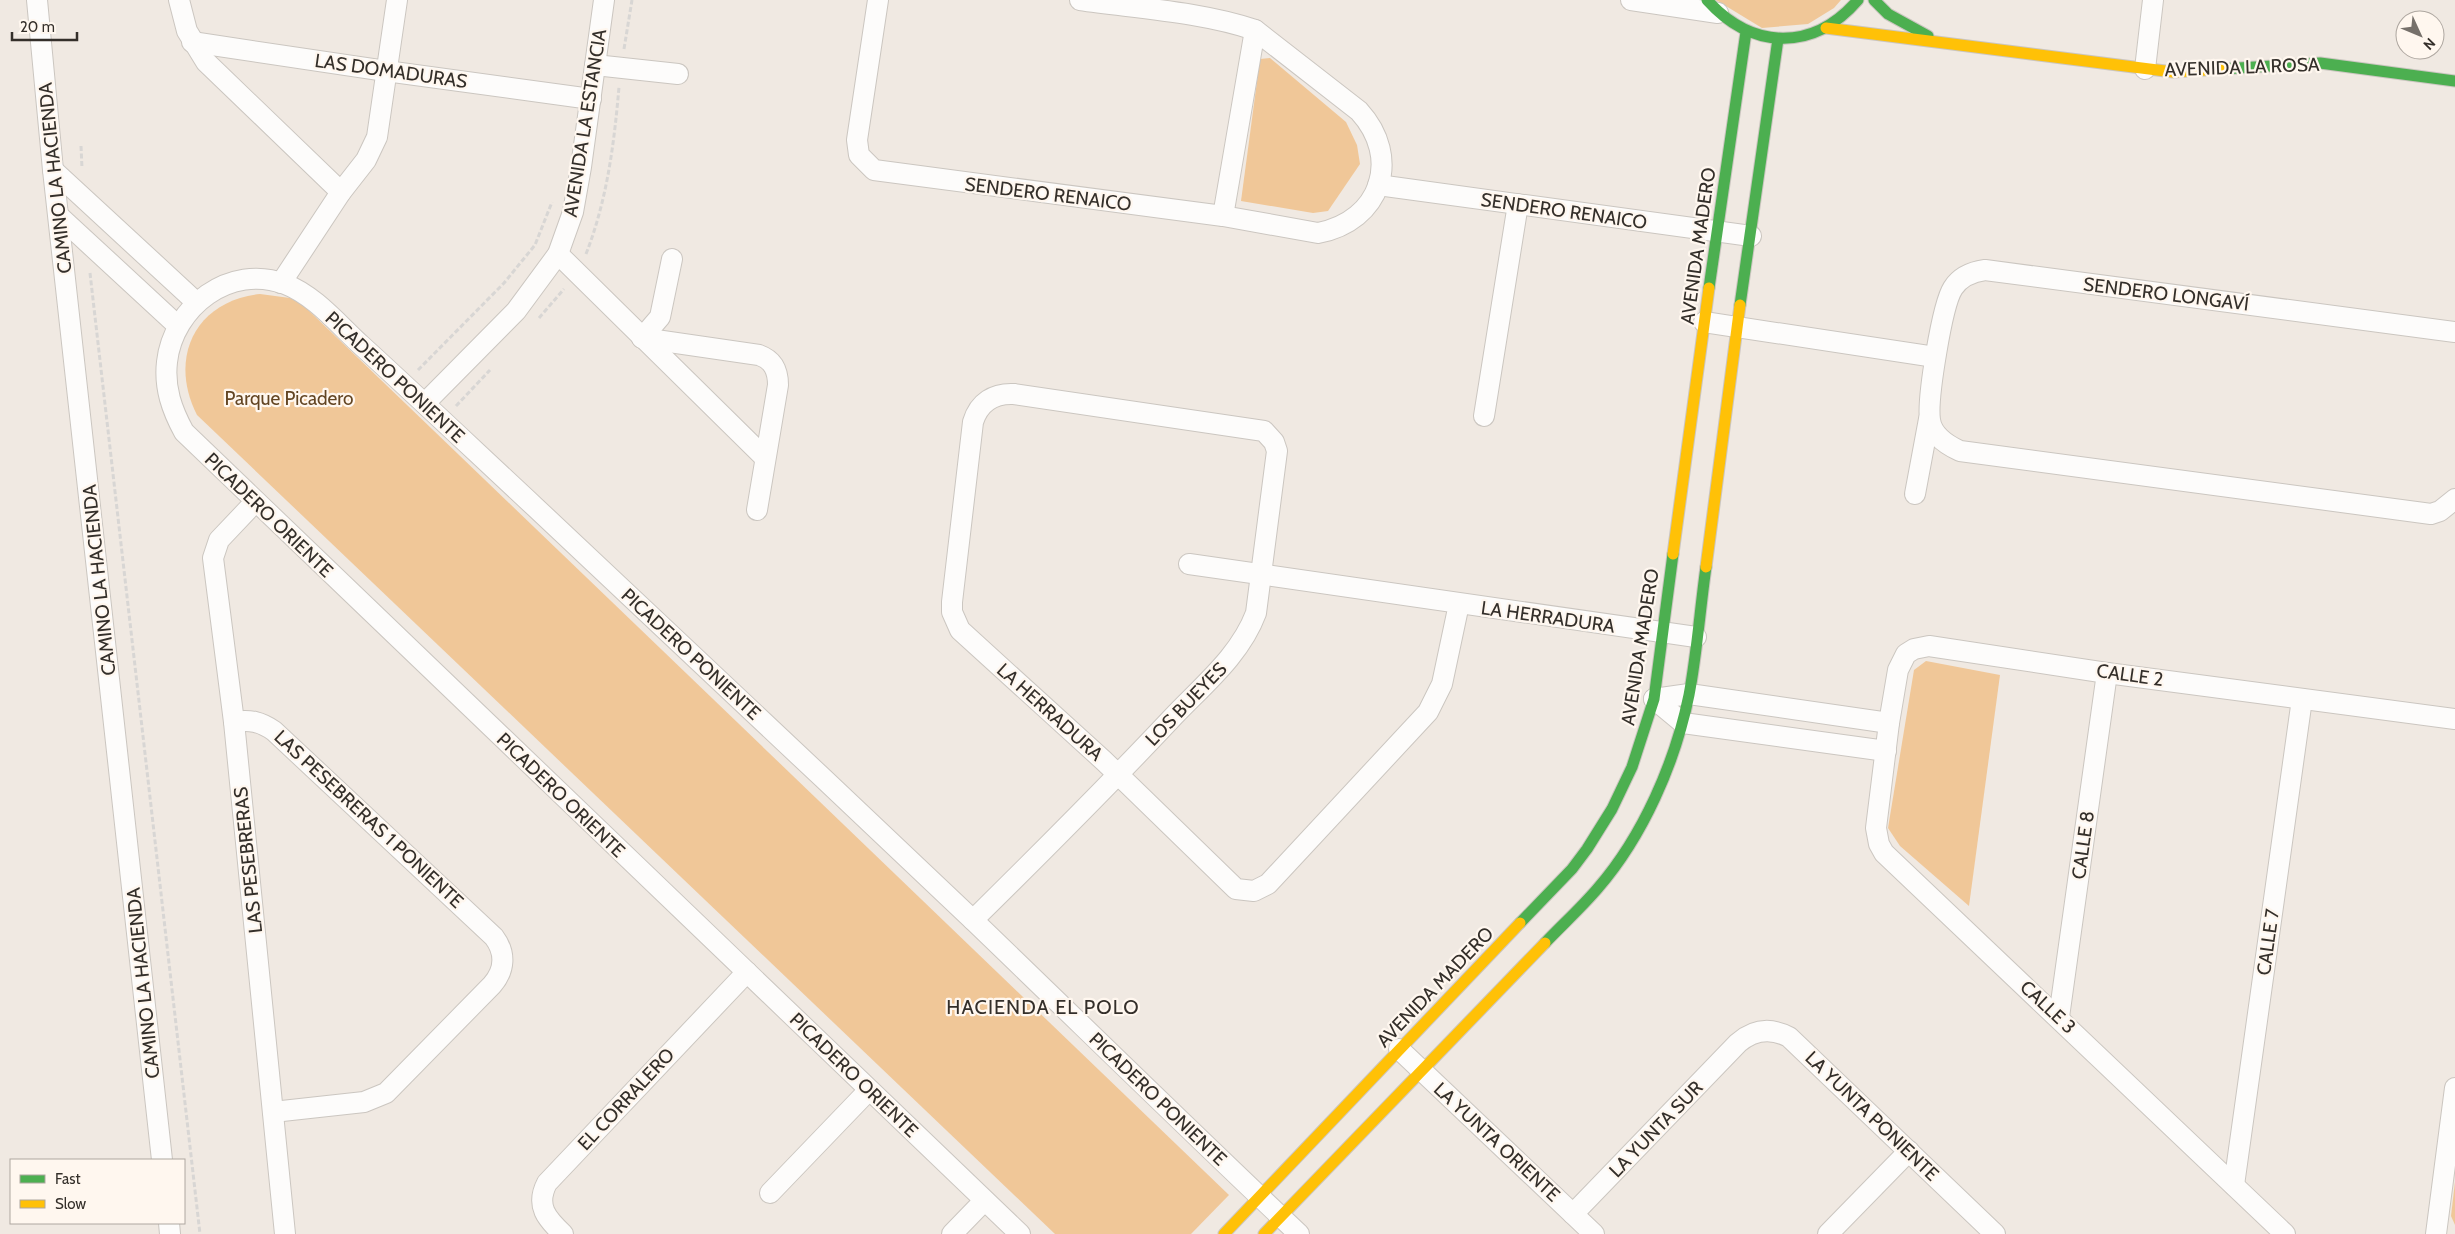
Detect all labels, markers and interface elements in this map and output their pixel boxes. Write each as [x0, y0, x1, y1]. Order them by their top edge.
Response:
scale bar [12, 10, 78, 42]
north arrow [2395, 10, 2445, 60]
text: 20 m [20, 18, 55, 36]
street label: AVENIDA LA ESTANCIA [559, 27, 611, 219]
text: N [2419, 34, 2439, 54]
street label: LAS DOMADURAS [313, 49, 469, 93]
street label: AVENIDA LA ROSA [2164, 53, 2320, 81]
street label: CAMINO LA HACIENDA [33, 81, 76, 275]
street label: AVENIDA MADERO [1676, 166, 1720, 326]
street label: SENDERO RENAICO [963, 172, 1133, 216]
street label: SENDERO RENAICO [1479, 188, 1649, 234]
street label: SENDERO LONGAVÍ [2082, 271, 2250, 316]
street label: PICADERO PONIENTE [321, 306, 469, 448]
park label: Parque Picadero [224, 387, 354, 410]
street label: PICADERO ORIENTE [200, 448, 338, 582]
street label: CAMINO LA HACIENDA [77, 483, 120, 677]
street label: AVENIDA MADERO [1616, 567, 1664, 727]
street label: PICADERO PONIENTE [617, 583, 765, 725]
street label: LA HERRADURA [1480, 596, 1617, 638]
street label: LOS BUEYES [1141, 657, 1231, 751]
street label: LA HERRADURA [992, 658, 1108, 766]
street label: CALLE 2 [2095, 659, 2165, 691]
street label: LAS PESEBRERAS 1 PONIENTE [270, 725, 468, 913]
street label: PICADERO ORIENTE [492, 728, 630, 862]
street label: LAS PESEBRERAS [229, 786, 267, 934]
street label: CALLE 8 [2067, 809, 2099, 881]
street label: CAMINO LA HACIENDA [121, 886, 164, 1080]
street label: CALLE 7 [2252, 907, 2284, 977]
street label: AVENIDA MADERO [1372, 922, 1498, 1052]
street label: CALLE 3 [2015, 976, 2081, 1038]
district label: HACIENDA EL POLO [946, 995, 1140, 1019]
street label: PICADERO ORIENTE [785, 1008, 923, 1142]
street label: PICADERO PONIENTE [1085, 1027, 1231, 1171]
street label: EL CORRALERO [573, 1043, 679, 1155]
street label: LA YUNTA PONIENTE [1800, 1046, 1944, 1186]
street label: LA YUNTA SUR [1604, 1076, 1708, 1182]
street label: LA YUNTA ORIENTE [1429, 1078, 1565, 1206]
legend [10, 1159, 185, 1224]
text: Fast [55, 1170, 80, 1188]
text: Slow [55, 1195, 86, 1213]

